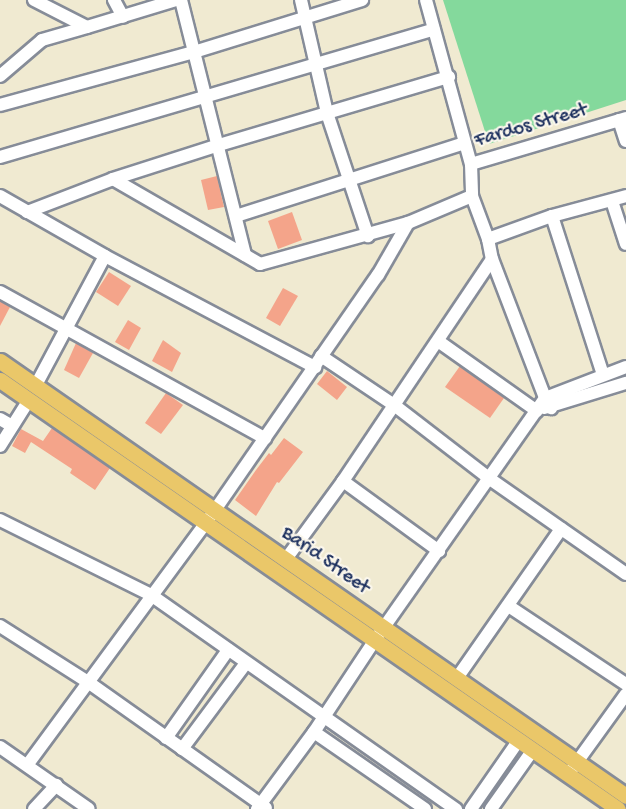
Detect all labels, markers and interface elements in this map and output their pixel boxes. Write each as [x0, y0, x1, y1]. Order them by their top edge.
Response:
street label: Fardos Street [472, 98, 590, 154]
street label: Barid Street [276, 522, 374, 600]

